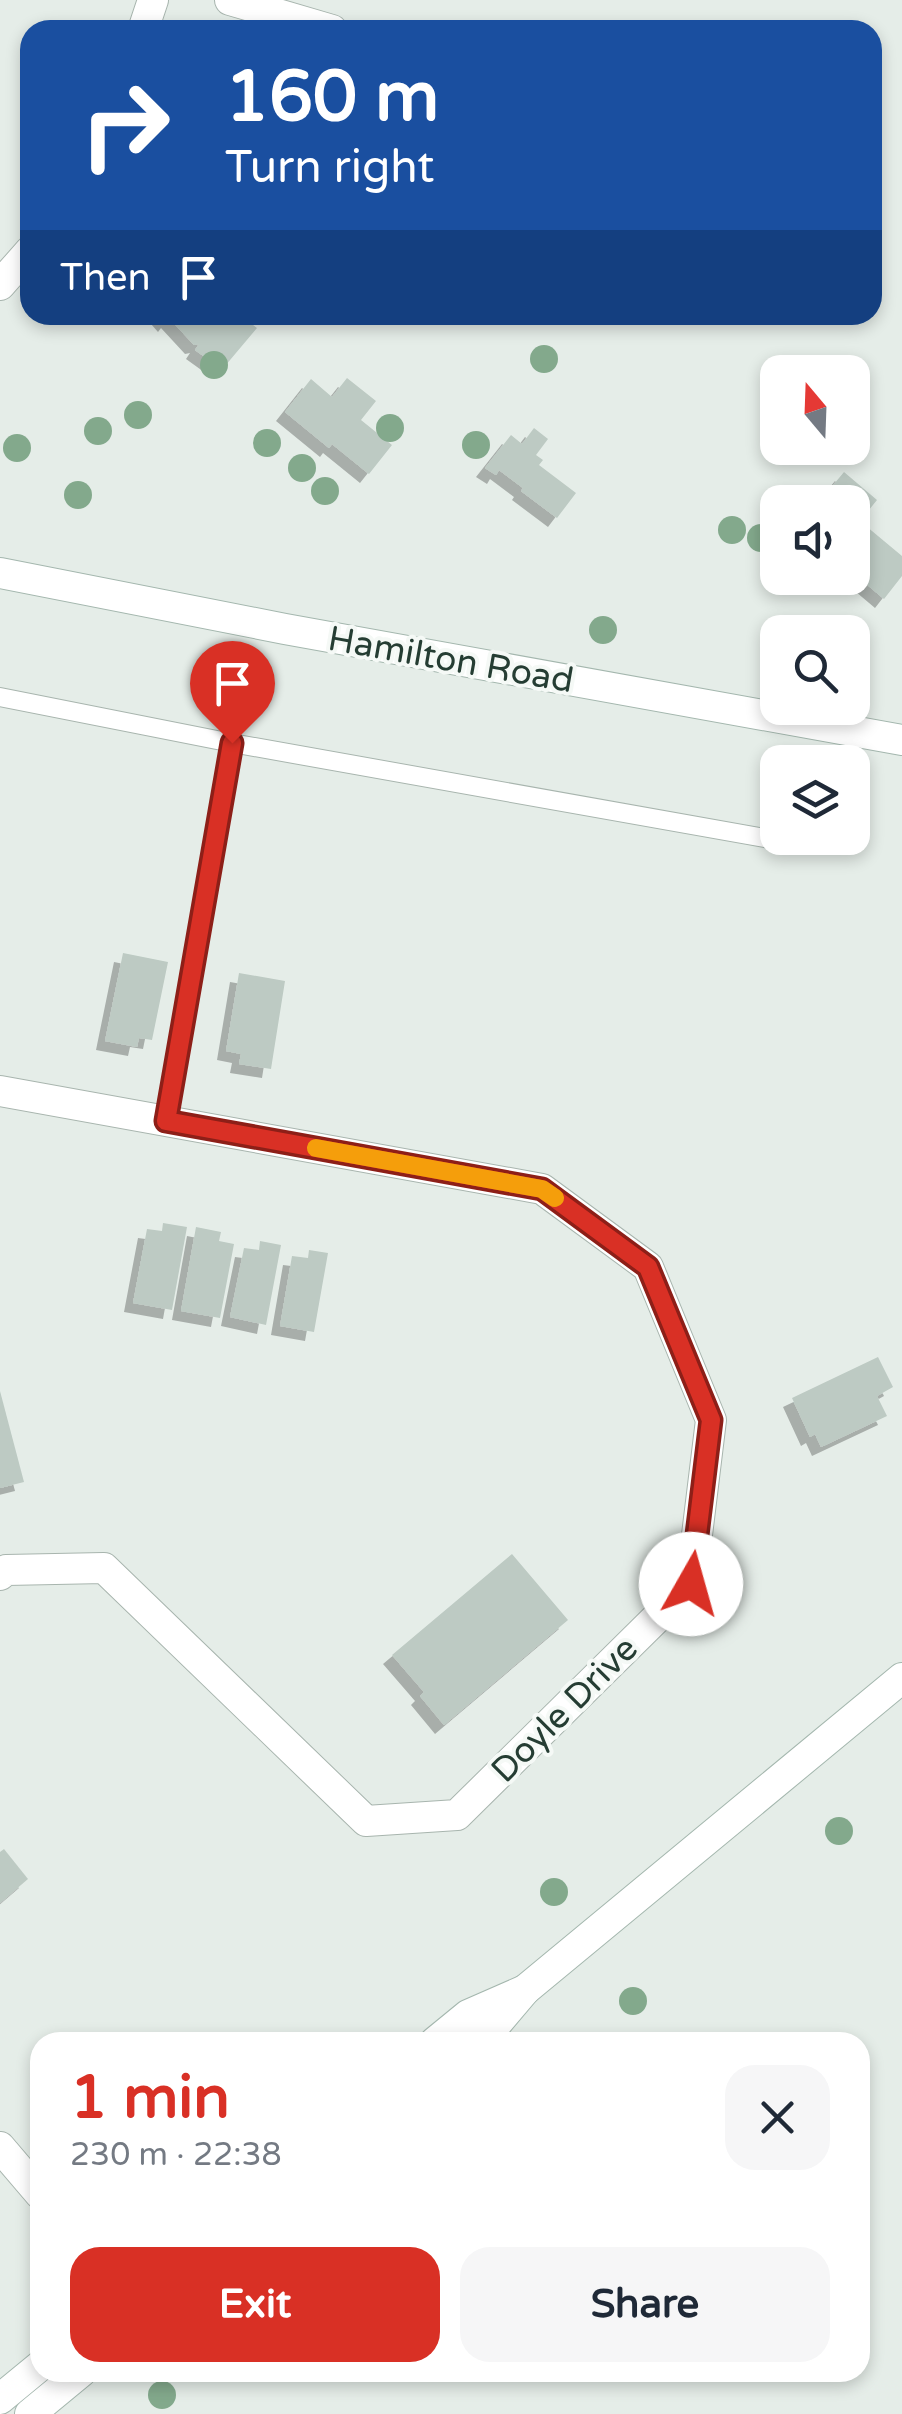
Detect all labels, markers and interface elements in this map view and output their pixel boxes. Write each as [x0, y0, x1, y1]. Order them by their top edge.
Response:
text: 160 m [225, 56, 439, 140]
icon: right [60, 60, 190, 190]
text: Turn right [225, 141, 434, 195]
icon: arrive [171, 250, 226, 305]
text: Then [60, 255, 151, 301]
north arrow [760, 355, 870, 465]
map controls [760, 355, 870, 855]
button: sound [760, 485, 870, 595]
button: search [760, 615, 870, 725]
street label: Hamilton Road [325, 618, 577, 702]
pin [190, 641, 275, 744]
icon: arrive [205, 656, 260, 711]
button: layers [760, 745, 870, 855]
position arrow [639, 1532, 743, 1636]
street label: Doyle Drive [483, 1628, 646, 1791]
text: 1 min [70, 2062, 230, 2134]
button: close [725, 2065, 830, 2170]
text: 230 m · 22:38 [70, 2136, 282, 2174]
button: Exit [70, 2247, 440, 2362]
button: Share [460, 2247, 830, 2362]

